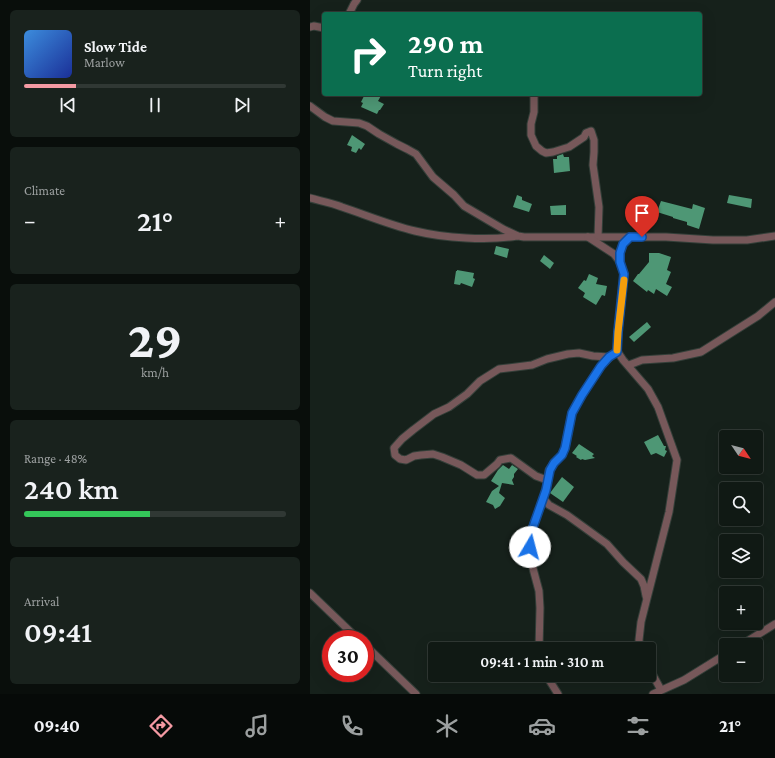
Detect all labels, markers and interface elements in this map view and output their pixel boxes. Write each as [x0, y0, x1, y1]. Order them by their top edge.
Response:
icon: right [342, 28, 394, 80]
text: 290 m [408, 28, 484, 59]
text: Slow Tide [84, 39, 147, 55]
text: Marlow [84, 55, 125, 70]
text: Turn right [408, 61, 482, 81]
icon: previous [57, 94, 79, 116]
icon: pause [144, 94, 166, 116]
icon: next [231, 94, 253, 116]
text: Climate [24, 183, 65, 198]
pin [625, 196, 659, 237]
icon: arrive [631, 202, 653, 224]
text: 21° [137, 204, 173, 237]
text: − [24, 208, 36, 233]
text: + [274, 208, 286, 233]
text: 29 [128, 310, 182, 368]
text: km/h [141, 365, 169, 380]
north arrow [719, 430, 763, 474]
map controls [719, 430, 763, 682]
text: Range · 48% [24, 451, 87, 466]
text: 240 km [24, 472, 119, 505]
button: search [719, 482, 763, 526]
position arrow [509, 526, 551, 568]
button: layers [719, 534, 763, 578]
button: + [719, 586, 763, 630]
text: Arrival [24, 594, 59, 609]
text: 09:41 [24, 615, 92, 648]
speed limit sign: 30 [322, 630, 374, 682]
button: − [719, 638, 763, 682]
text: 09:41 · 1 min · 310 m [480, 654, 604, 670]
icon: directions [147, 712, 175, 740]
icon: music [243, 712, 271, 740]
icon: phone [338, 712, 366, 740]
icon: climate [433, 712, 461, 740]
icon: car [528, 712, 556, 740]
icon: filters [624, 712, 652, 740]
text: 09:40 [34, 716, 80, 736]
text: 21° [719, 716, 741, 736]

